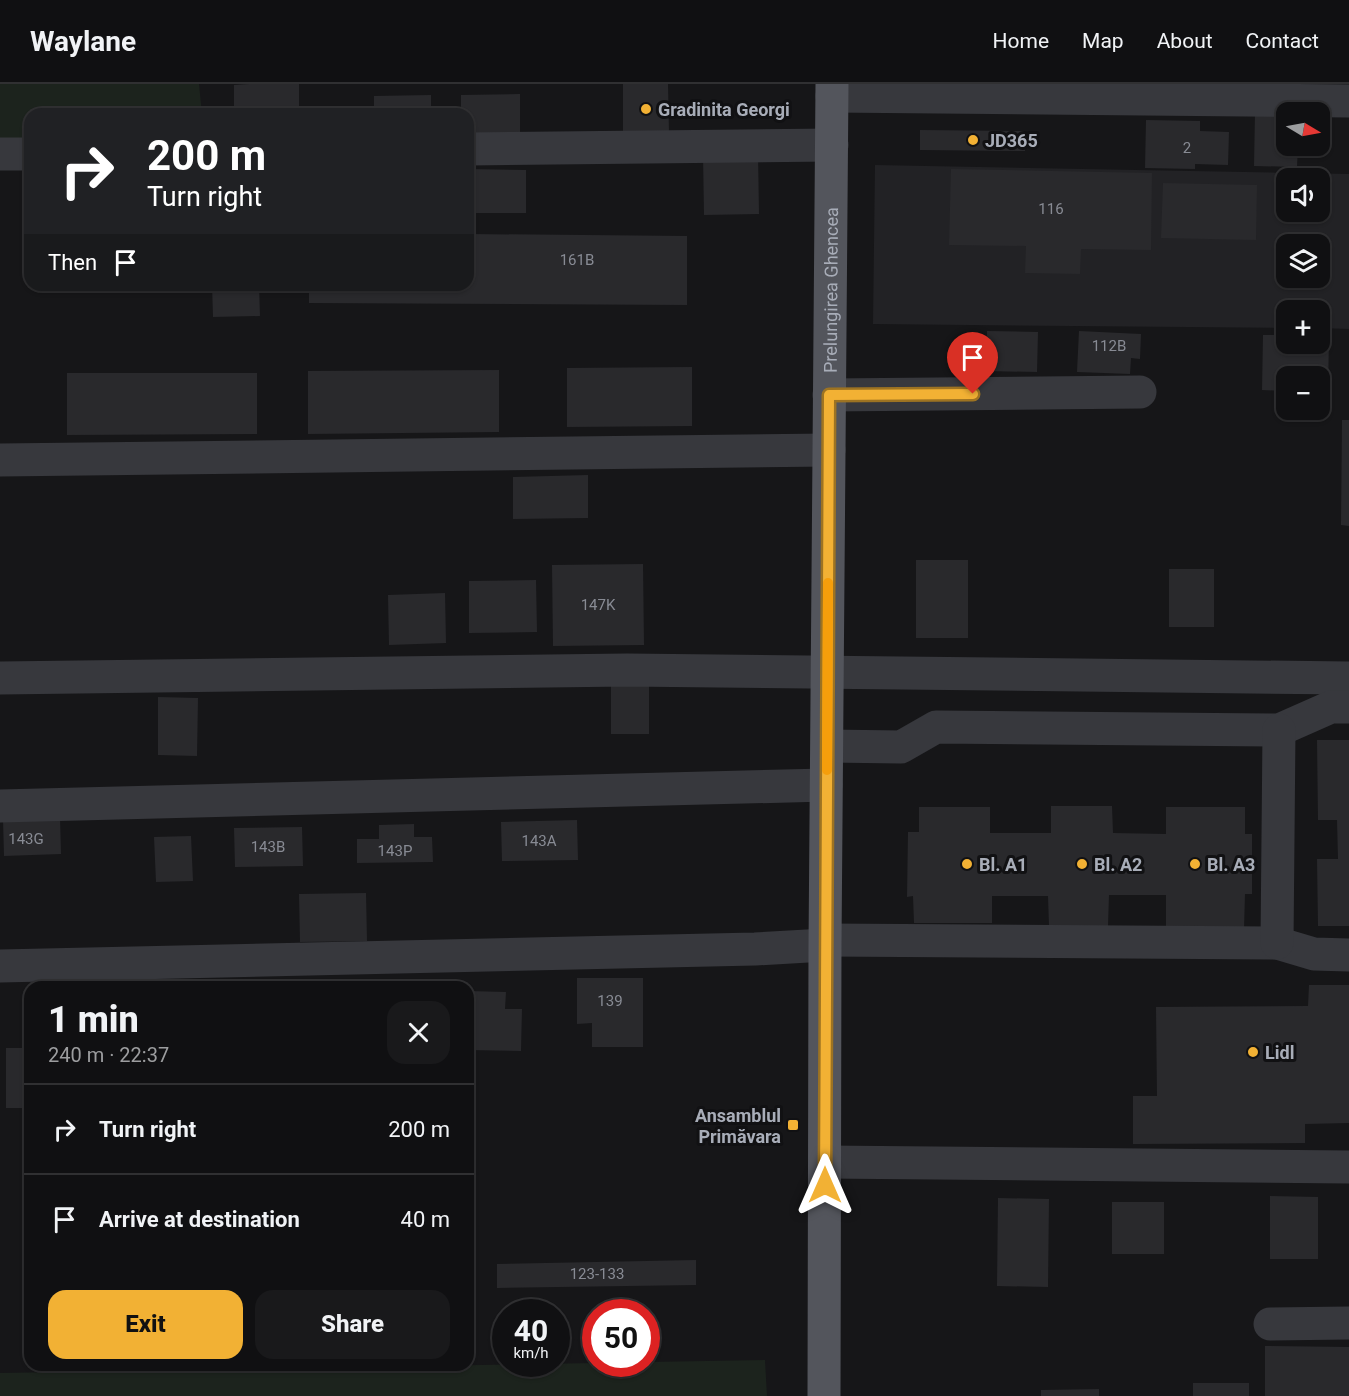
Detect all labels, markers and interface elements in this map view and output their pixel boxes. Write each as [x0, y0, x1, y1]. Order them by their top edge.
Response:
text: Waylane [30, 25, 136, 58]
text: Home [993, 29, 1049, 53]
text: Map [1082, 29, 1124, 53]
text: About [1157, 29, 1213, 53]
text: Contact [1246, 29, 1319, 53]
place label: Gradinita Georgi [658, 99, 790, 120]
marker: Gradinita Georgi [639, 102, 653, 116]
north arrow [1276, 102, 1330, 156]
map controls [1276, 102, 1330, 420]
place label: JD365 [985, 130, 1038, 151]
text: 200 m [147, 131, 266, 180]
icon: right [48, 132, 126, 210]
marker: JD365 [966, 133, 980, 147]
house number: 2 [1183, 139, 1191, 157]
button: sound [1276, 168, 1330, 222]
text: Turn right [147, 181, 262, 213]
house number: 116 [1038, 200, 1064, 218]
street label: Prelungirea Ghencea [819, 207, 841, 373]
button: layers [1276, 234, 1330, 288]
icon: arrive [109, 246, 142, 279]
text: Then [48, 250, 97, 275]
house number: 161B [560, 251, 594, 269]
button: + [1276, 300, 1330, 354]
pin [947, 332, 998, 394]
house number: 112B [1092, 337, 1126, 355]
icon: arrive [956, 341, 989, 374]
button: − [1276, 366, 1330, 420]
house number: 147K [581, 596, 616, 614]
house number: 143G [8, 830, 44, 848]
house number: 143A [521, 832, 557, 850]
house number: 143B [251, 838, 285, 856]
house number: 143P [378, 842, 412, 860]
place label: Bl. A1 [979, 854, 1027, 875]
place label: Bl. A2 [1094, 854, 1142, 875]
place label: Bl. A3 [1207, 854, 1255, 875]
marker: Bl. A1 [960, 857, 974, 871]
marker: Bl. A2 [1075, 857, 1089, 871]
marker: Bl. A3 [1188, 857, 1202, 871]
house number: 139 [597, 992, 623, 1010]
text: 1 min [48, 999, 139, 1041]
button: close [387, 1001, 450, 1064]
place label: Lidl [1265, 1042, 1294, 1063]
text: 240 m · 22:37 [48, 1043, 169, 1067]
marker: Lidl [1246, 1045, 1260, 1059]
place label: Ansamblul Primăvara [695, 1105, 781, 1147]
icon: right [48, 1113, 81, 1146]
text: Turn right [99, 1117, 196, 1142]
text: 200 m [388, 1117, 450, 1142]
marker: Ansamblul Primăvara [786, 1118, 800, 1132]
position arrow [793, 1153, 857, 1217]
icon: arrive [48, 1203, 81, 1236]
text: Arrive at destination [99, 1207, 300, 1232]
text: 40 m [401, 1207, 450, 1232]
house number: 123-133 [570, 1265, 624, 1283]
button: Exit [48, 1290, 243, 1359]
button: Share [255, 1290, 450, 1359]
speed limit sign: 50 [582, 1299, 660, 1377]
text: 40 [514, 1313, 548, 1348]
text: km/h [513, 1344, 549, 1362]

